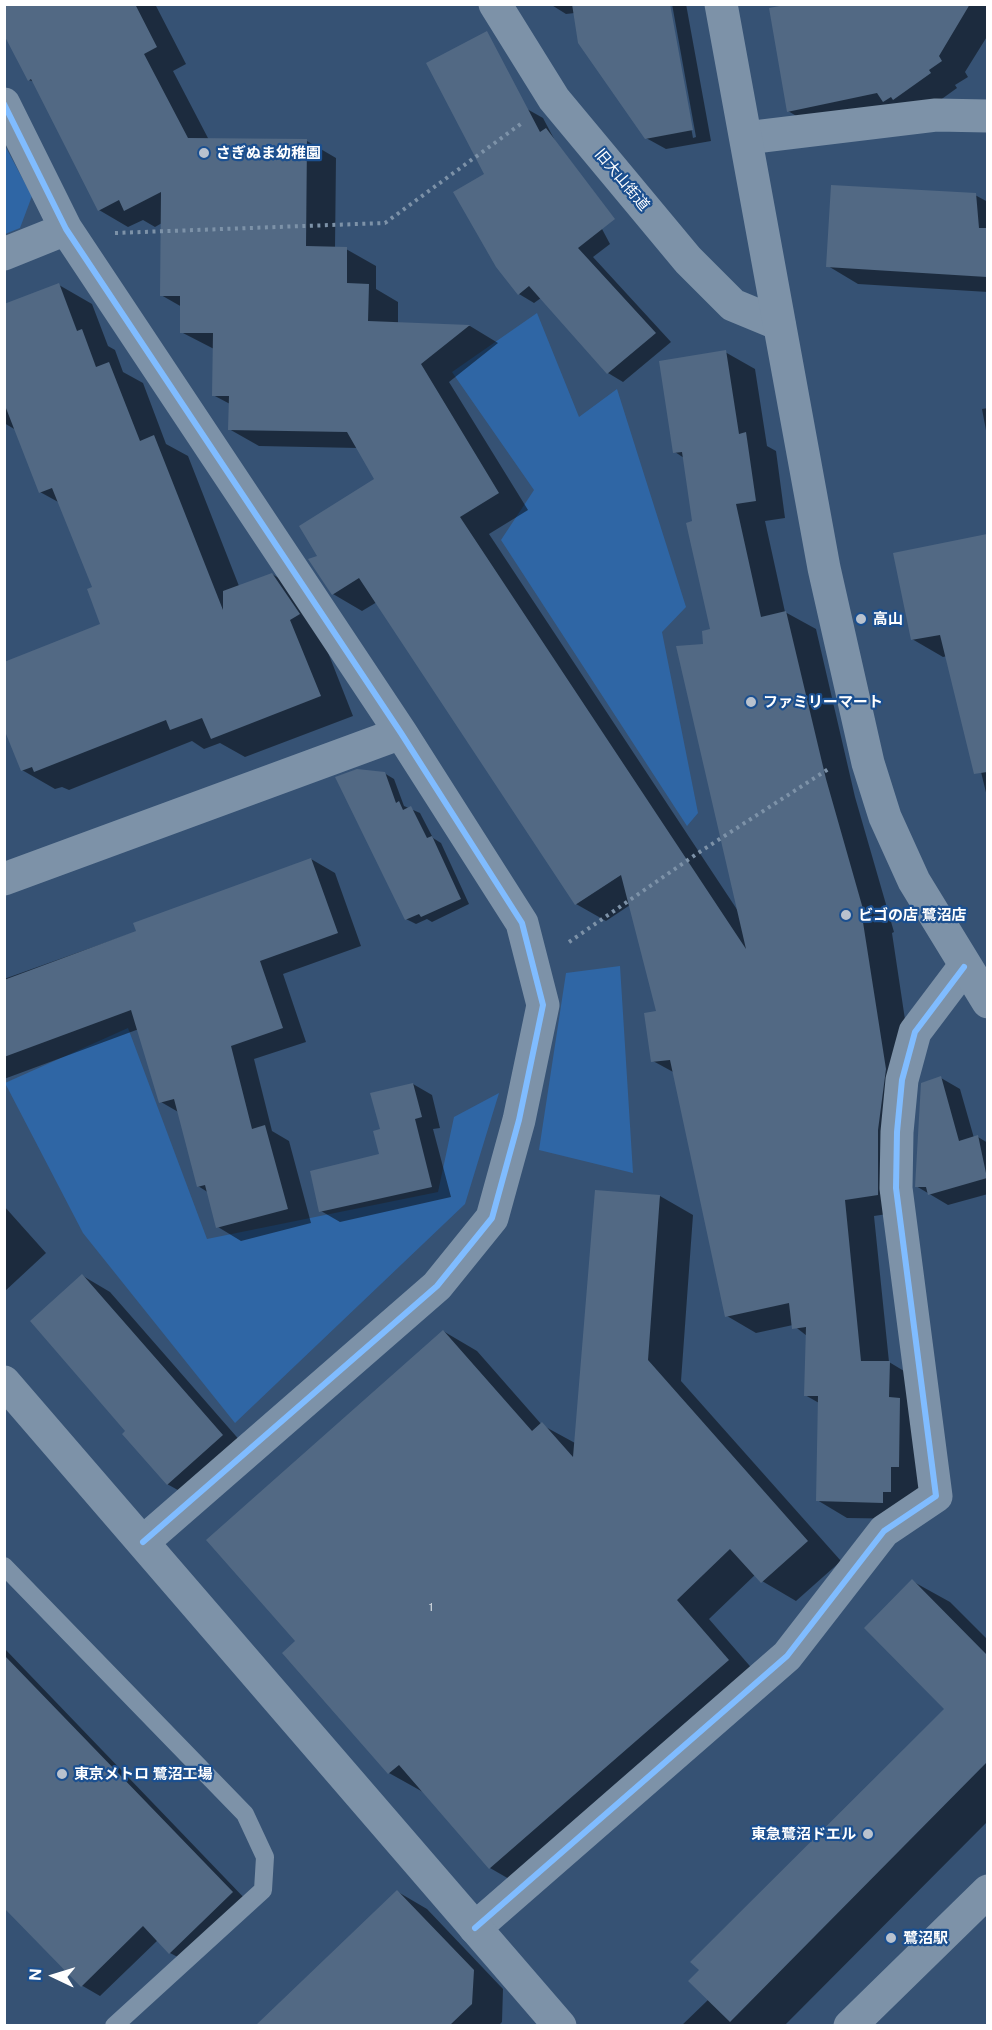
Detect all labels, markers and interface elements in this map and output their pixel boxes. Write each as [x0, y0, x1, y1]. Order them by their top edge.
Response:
place label: さぎぬま幼稚園 [216, 144, 321, 162]
street label: 旧大山街道 [591, 145, 653, 215]
marker: さぎぬま幼稚園 [197, 146, 211, 160]
place label: 高山 [873, 610, 903, 628]
marker: 高山 [854, 612, 868, 626]
place label: ファミリーマート [763, 693, 883, 711]
marker: ファミリーマート [744, 695, 758, 709]
place label: ビゴの店 鷺沼店 [858, 906, 966, 924]
marker: ビゴの店 鷺沼店 [839, 908, 853, 922]
house number: 1 [429, 1600, 433, 1614]
place label: 東京メトロ 鷺沼工場 [74, 1765, 212, 1783]
marker: 東京メトロ 鷺沼工場 [55, 1767, 69, 1781]
place label: 東急鷺沼ドエル [751, 1825, 856, 1843]
marker: 東急鷺沼ドエル [861, 1827, 875, 1841]
place label: 鷺沼駅 [903, 1929, 948, 1947]
marker: 鷺沼駅 [884, 1931, 898, 1945]
north arrow [24, 1946, 84, 2006]
text: N [26, 1968, 45, 1982]

